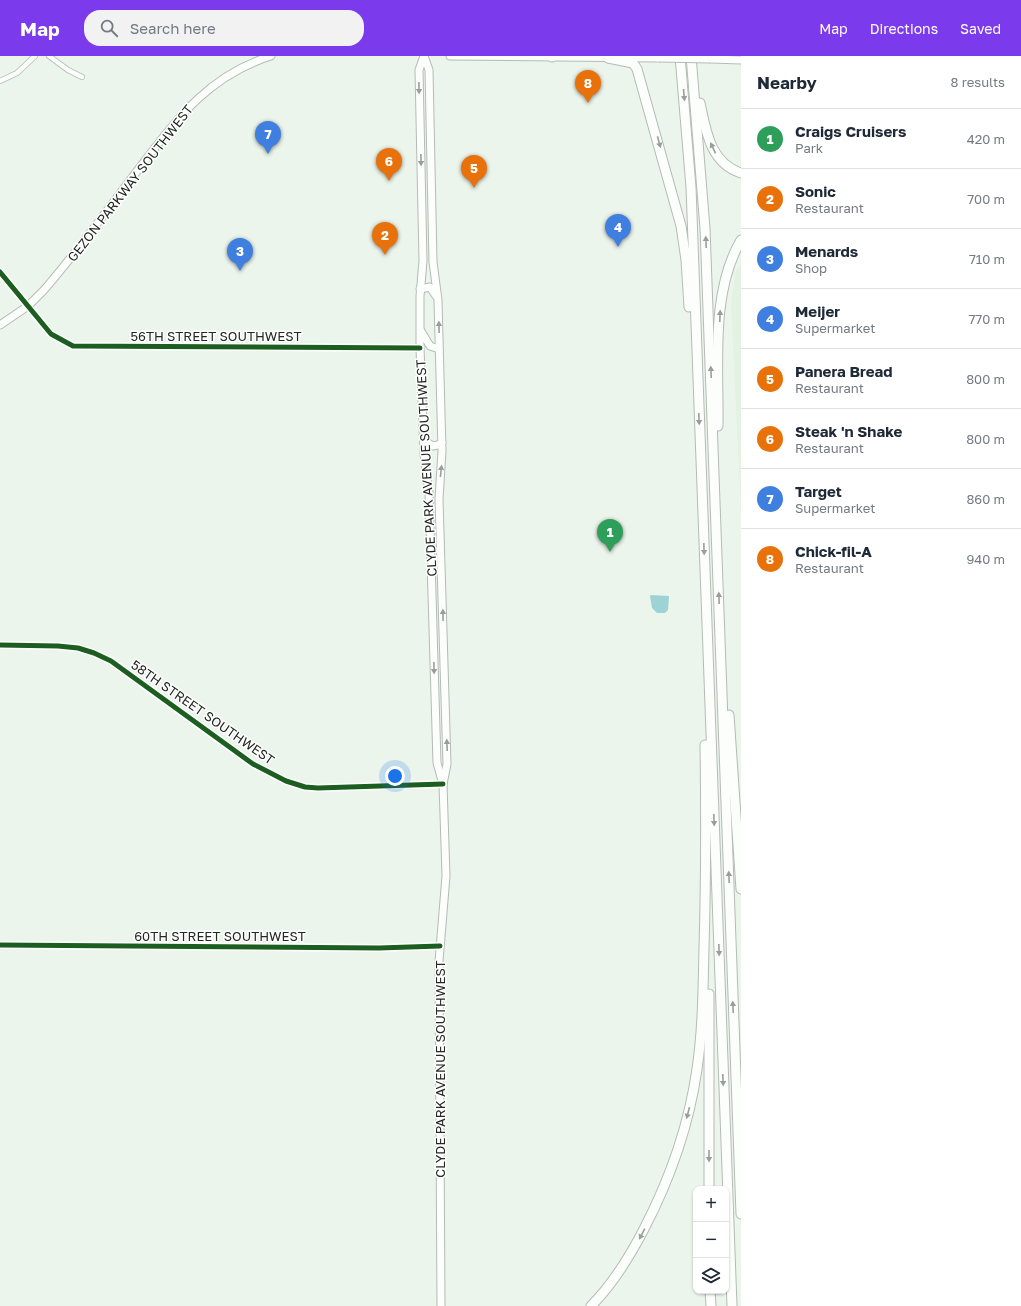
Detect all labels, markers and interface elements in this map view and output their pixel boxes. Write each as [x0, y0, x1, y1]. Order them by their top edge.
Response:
search box [84, 10, 364, 46]
text: Map [20, 17, 60, 40]
icon: search [98, 17, 120, 39]
text: Search here [130, 19, 216, 37]
text: Map [819, 20, 848, 37]
text: Directions [870, 20, 938, 37]
text: Saved [960, 20, 1001, 37]
pin: 8 [575, 70, 601, 103]
text: Nearby [757, 72, 817, 93]
text: 8 results [951, 74, 1005, 90]
one-way arrow [416, 82, 422, 95]
one-way arrow [681, 89, 688, 101]
street label: GEZON PARKWAY SOUTHWEST [64, 101, 196, 265]
pin: 7 [255, 121, 281, 154]
text: Craigs Cruisers [795, 122, 907, 140]
text: 1 [767, 131, 773, 147]
text: 420 m [967, 131, 1005, 147]
one-way arrow [656, 136, 662, 148]
text: Park [795, 140, 823, 156]
one-way arrow [710, 143, 716, 154]
pin: 6 [376, 148, 402, 181]
one-way arrow [418, 154, 424, 167]
pin: 5 [461, 155, 487, 188]
text: Sonic [795, 182, 836, 200]
text: 2 [766, 191, 774, 207]
text: 700 m [967, 191, 1005, 207]
text: Restaurant [795, 200, 864, 216]
pin: 4 [605, 214, 631, 247]
pin: 2 [372, 222, 398, 255]
one-way arrow [702, 236, 709, 248]
pin: 3 [227, 238, 253, 271]
text: Menards [795, 242, 858, 260]
text: 3 [766, 251, 774, 267]
text: 710 m [969, 251, 1005, 267]
text: Shop [795, 260, 827, 276]
text: Meijer [795, 302, 840, 320]
one-way arrow [716, 310, 723, 322]
text: 4 [766, 311, 774, 327]
text: 770 m [968, 311, 1005, 327]
one-way arrow [436, 320, 442, 333]
text: Supermarket [795, 320, 876, 336]
street label: 56TH STREET SOUTHWEST [130, 328, 302, 344]
street label: CLYDE PARK AVENUE SOUTHWEST [412, 359, 440, 577]
text: Panera Bread [795, 362, 893, 380]
one-way arrow [707, 366, 714, 378]
text: 5 [766, 371, 774, 387]
text: 800 m [966, 371, 1005, 387]
text: Restaurant [795, 380, 864, 396]
one-way arrow [696, 413, 703, 425]
text: Steak 'n Shake [795, 422, 902, 440]
text: 6 [766, 431, 774, 447]
text: 800 m [966, 431, 1005, 447]
text: Restaurant [795, 440, 864, 456]
one-way arrow [437, 465, 444, 477]
text: Target [795, 482, 842, 500]
text: 7 [766, 491, 774, 507]
text: 860 m [966, 491, 1005, 507]
text: Supermarket [795, 500, 876, 516]
pin: 1 [597, 519, 623, 552]
text: Chick-fil-A [795, 542, 872, 560]
one-way arrow [701, 543, 708, 555]
text: 8 [766, 551, 774, 567]
text: 940 m [966, 551, 1005, 567]
text: Restaurant [795, 560, 864, 576]
one-way arrow [716, 591, 722, 604]
one-way arrow [440, 608, 446, 621]
street label: 58TH STREET SOUTHWEST [128, 656, 278, 768]
one-way arrow [431, 662, 437, 675]
one-way arrow [443, 739, 450, 751]
your location [385, 766, 405, 786]
one-way arrow [711, 814, 717, 827]
one-way arrow [725, 871, 732, 883]
street label: 60TH STREET SOUTHWEST [134, 928, 306, 944]
one-way arrow [715, 944, 722, 956]
street label: CLYDE PARK AVENUE SOUTHWEST [432, 960, 448, 1178]
one-way arrow [730, 1001, 737, 1013]
one-way arrow [720, 1074, 727, 1086]
one-way arrow [685, 1107, 691, 1119]
one-way arrow [706, 1150, 712, 1163]
map controls [693, 1186, 729, 1294]
button: + [693, 1186, 729, 1222]
button: − [693, 1222, 729, 1258]
one-way arrow [638, 1228, 645, 1239]
button: layers [693, 1258, 729, 1294]

